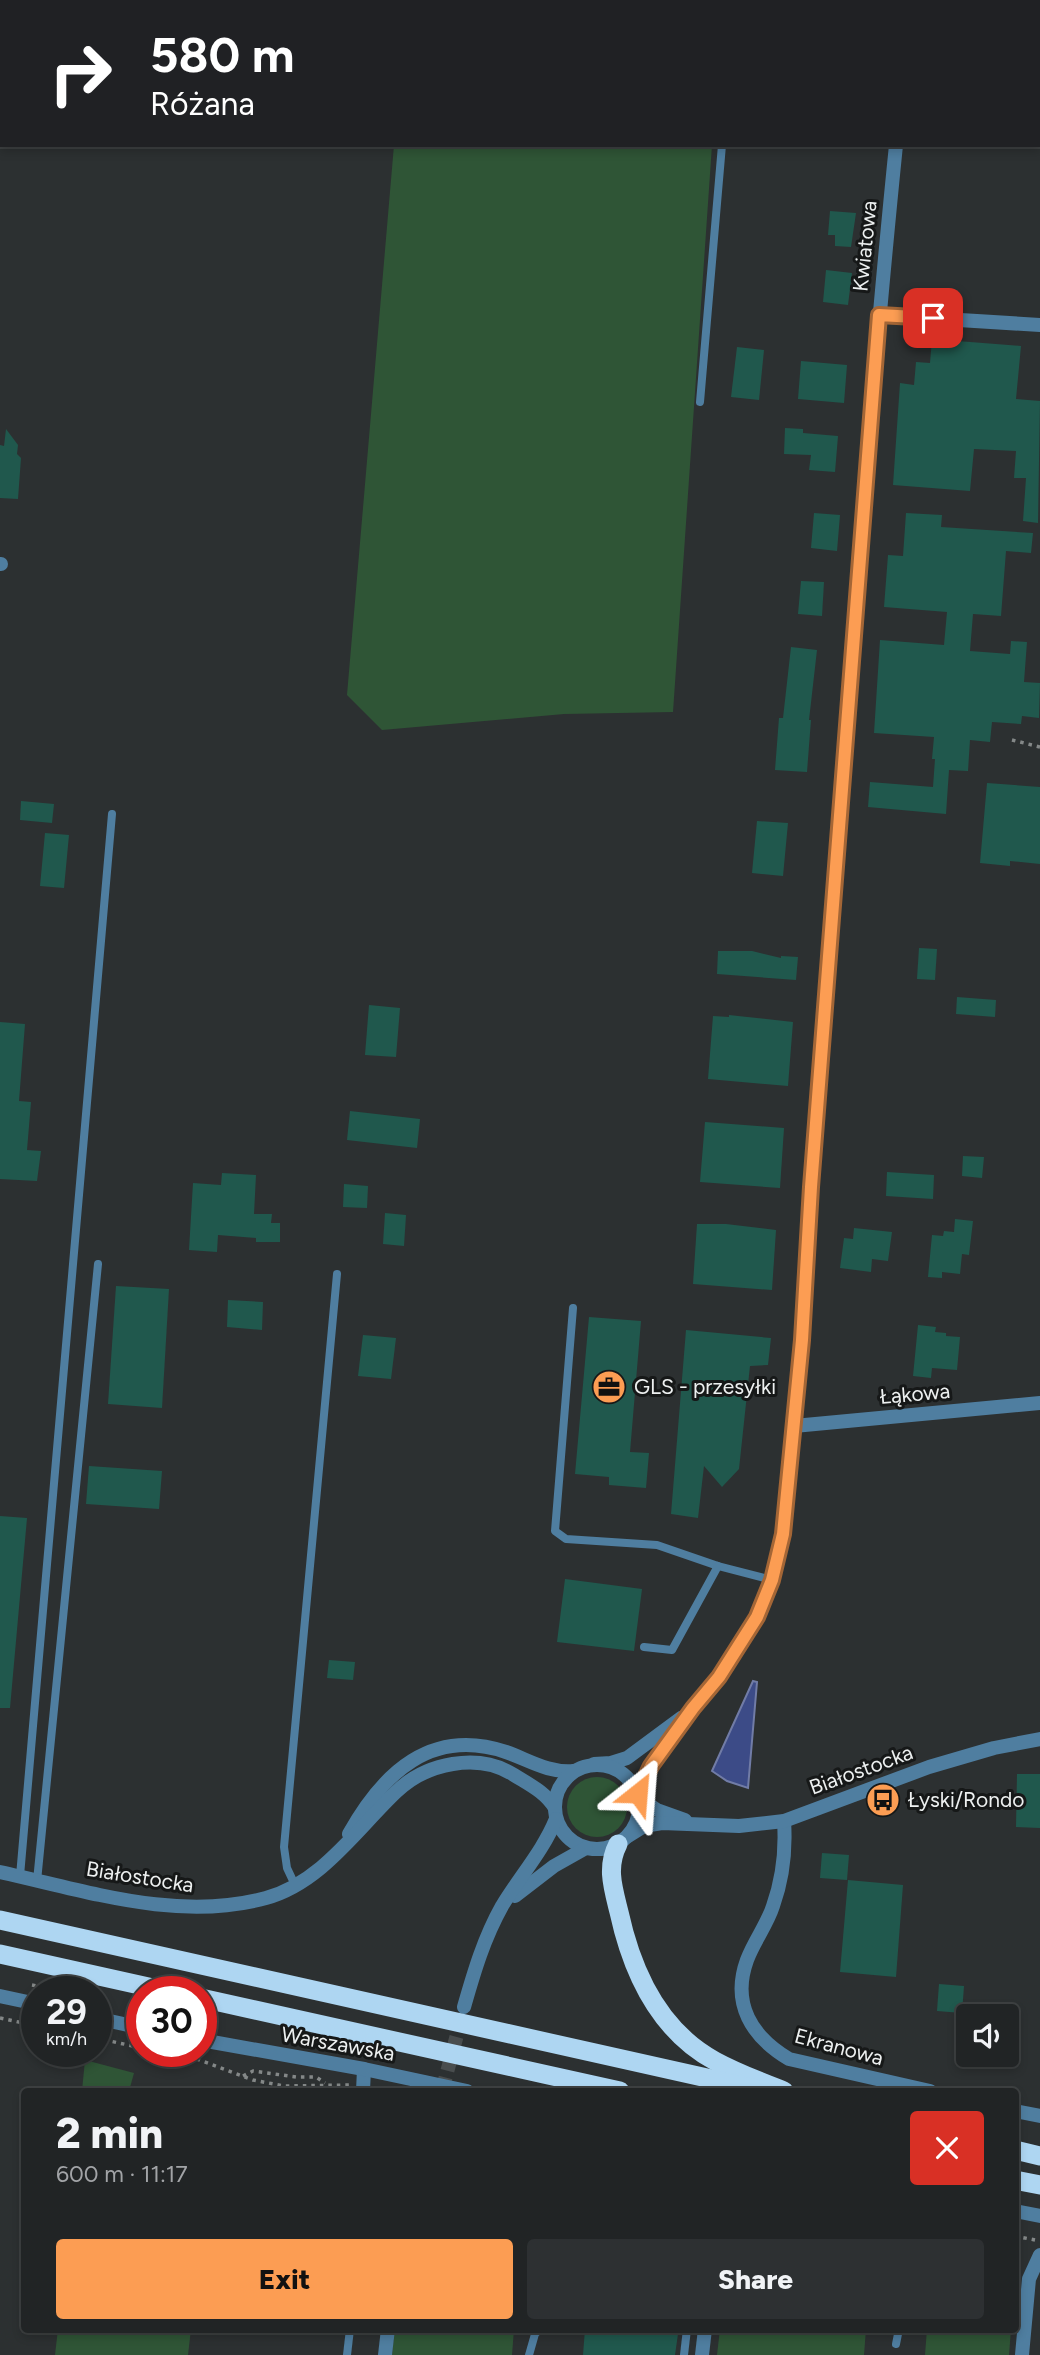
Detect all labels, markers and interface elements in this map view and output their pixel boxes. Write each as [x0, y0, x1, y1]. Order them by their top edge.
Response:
text: 580 m [150, 25, 295, 84]
icon: right [35, 28, 126, 119]
text: Różana [150, 85, 255, 123]
street label: Kwiatowa [847, 199, 882, 293]
pin [903, 288, 963, 348]
icon: arrive [914, 299, 952, 337]
office icon: GLS - przesyłki [590, 1368, 628, 1406]
place label: GLS - przesyłki [634, 1374, 776, 1399]
street label: Łąkowa [879, 1378, 951, 1409]
street label: Białostocka [806, 1739, 916, 1800]
position arrow [601, 1756, 675, 1830]
bus stop icon: Łyski/Rondo [864, 1781, 902, 1819]
place label: Łyski/Rondo [908, 1787, 1025, 1812]
street label: Białostocka [85, 1856, 196, 1897]
speed limit sign: 30 [126, 1976, 217, 2067]
text: 29 [46, 1991, 87, 2033]
map controls [956, 2004, 1019, 2067]
button: sound [956, 2004, 1019, 2067]
street label: Warszawska [279, 2021, 397, 2066]
street label: Ekranowa [792, 2023, 886, 2070]
text: km/h [46, 2028, 87, 2050]
text: 2 min [56, 2108, 163, 2159]
button: close [910, 2111, 984, 2185]
text: 600 m · 11:17 [56, 2160, 188, 2188]
button: Exit [56, 2239, 513, 2319]
button: Share [527, 2239, 984, 2319]

